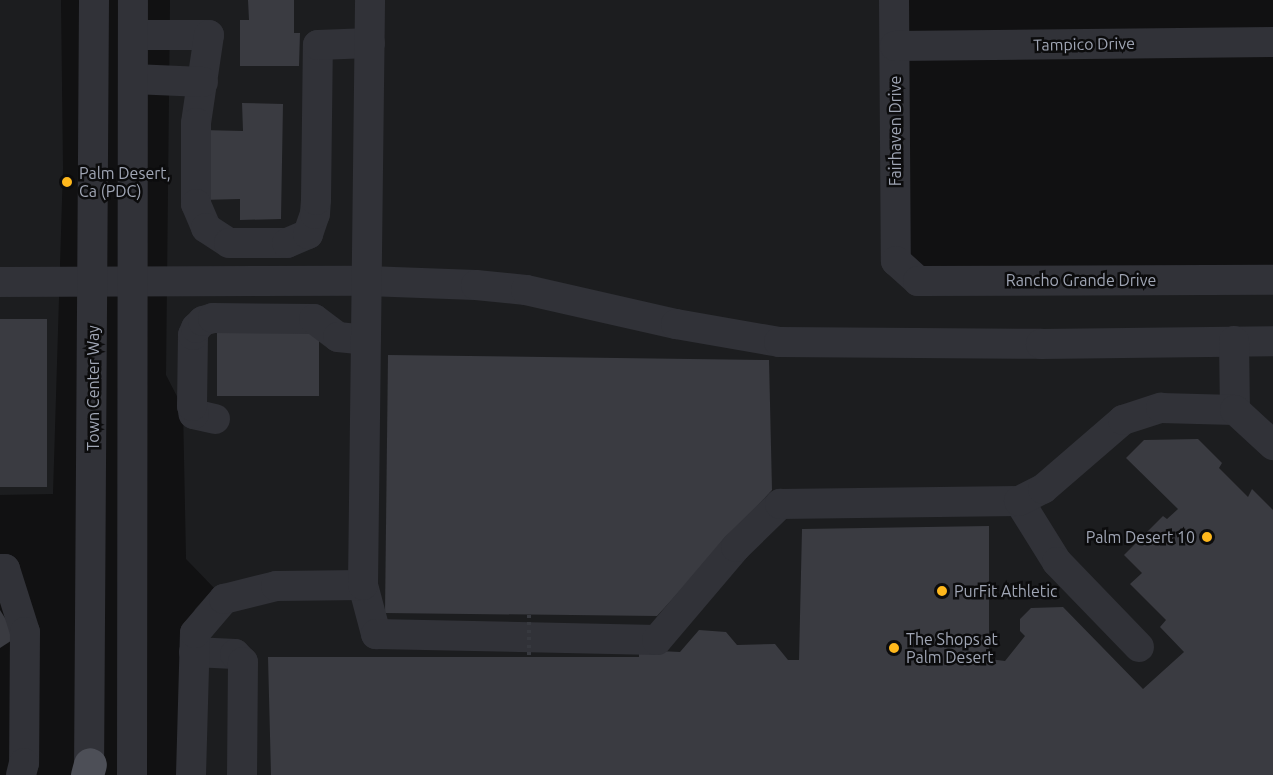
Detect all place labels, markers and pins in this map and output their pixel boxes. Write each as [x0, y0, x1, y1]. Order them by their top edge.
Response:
place label: Palm Desert, Ca (PDC) [79, 163, 171, 201]
marker: Palm Desert, Ca (PDC) [60, 175, 74, 189]
place label: Palm Desert 10 [1086, 527, 1195, 547]
marker: Palm Desert 10 [1200, 530, 1214, 544]
place label: PurFit Athletic [954, 581, 1057, 601]
marker: PurFit Athletic [935, 584, 949, 598]
place label: The Shops at Palm Desert [906, 629, 998, 667]
marker: The Shops at Palm Desert [887, 641, 901, 655]

